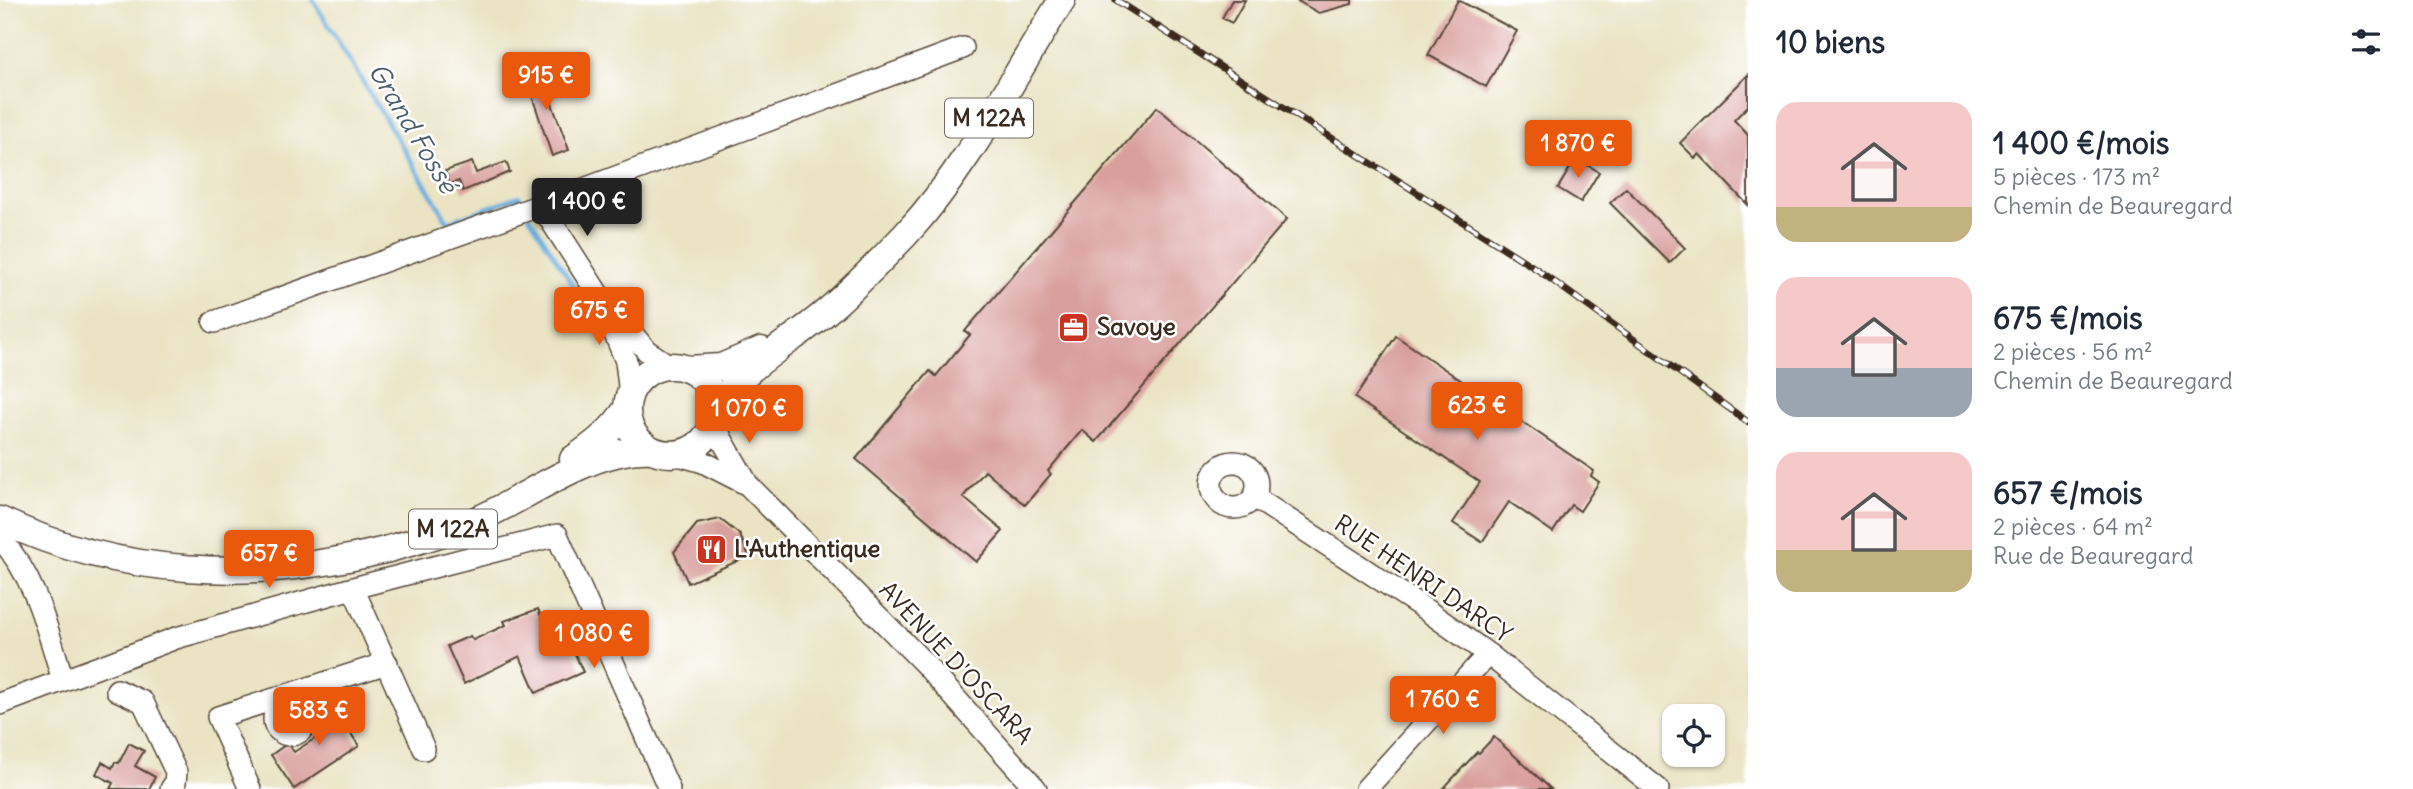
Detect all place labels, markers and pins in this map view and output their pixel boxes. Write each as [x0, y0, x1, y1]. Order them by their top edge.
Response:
pin: 915 € [497, 52, 595, 112]
pin: 1 870 € [1513, 120, 1643, 180]
pin: 1 400 € [522, 178, 652, 238]
pin: 675 € [550, 288, 648, 347]
office icon: Savoye [1057, 310, 1091, 344]
place label: Savoye [1097, 311, 1176, 341]
pin: 623 € [1428, 382, 1526, 442]
pin: 1 070 € [684, 386, 814, 445]
pin: 657 € [220, 530, 318, 590]
restaurant icon: L'Authentique [694, 532, 728, 566]
place label: L'Authentique [734, 533, 880, 563]
pin: 1 080 € [529, 610, 659, 670]
pin: 1 760 € [1378, 676, 1508, 736]
pin: 583 € [270, 688, 368, 747]

